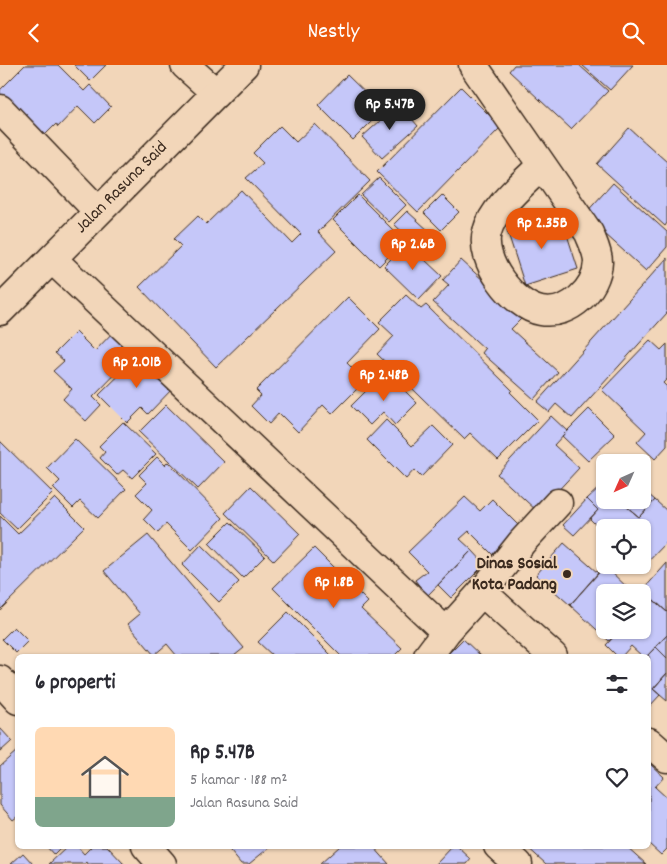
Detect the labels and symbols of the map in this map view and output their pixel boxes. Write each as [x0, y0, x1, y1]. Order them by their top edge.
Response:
pin: Rp 5.47B [338, 88, 442, 131]
street label: Jalan Rasuna Said [70, 136, 174, 240]
pin: Rp 2.35B [490, 207, 594, 250]
pin: Rp 2.6B [367, 229, 459, 271]
pin: Rp 2.01B [85, 347, 189, 389]
pin: Rp 2.48B [332, 359, 436, 402]
north arrow [596, 454, 651, 509]
place label: Dinas Sosial Kota Padang [472, 552, 558, 598]
pin: Rp 1.8B [288, 567, 380, 609]
marker: Dinas Sosial Kota Padang [561, 568, 573, 580]

